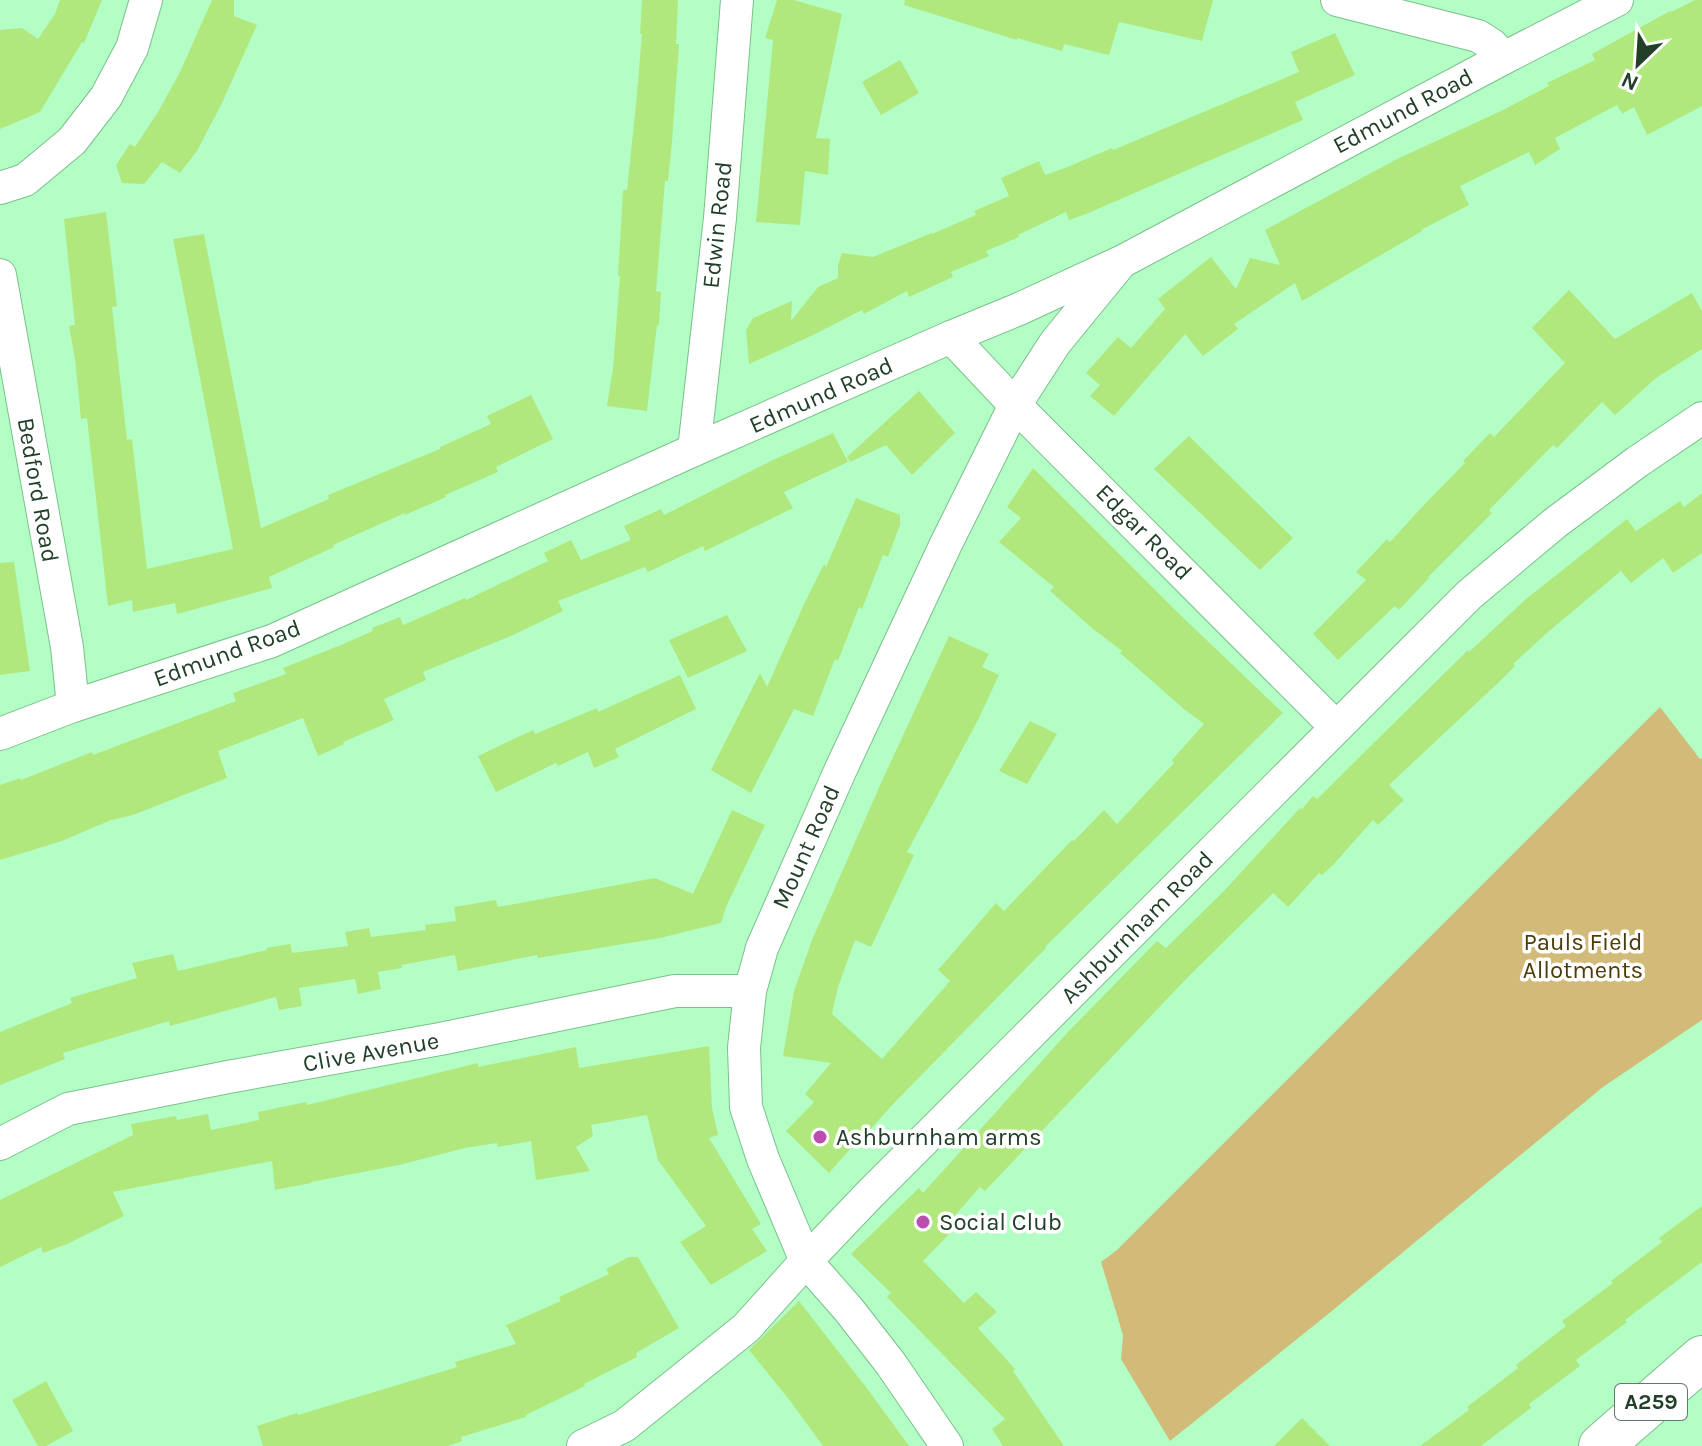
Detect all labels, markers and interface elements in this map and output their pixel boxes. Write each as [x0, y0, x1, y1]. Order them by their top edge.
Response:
north arrow [1598, 24, 1678, 104]
street label: Edmund Road [1328, 62, 1478, 160]
text: N [1617, 66, 1643, 96]
street label: Edwin Road [696, 160, 738, 290]
street label: Edmund Road [745, 351, 897, 439]
street label: Bedford Road [11, 415, 65, 565]
street label: Edgar Road [1090, 478, 1198, 586]
street label: Edmund Road [150, 613, 304, 693]
street label: Mount Road [766, 781, 846, 913]
street label: Ashburnham Road [1055, 845, 1219, 1009]
park label: Pauls Field Allotments [1523, 928, 1643, 984]
street label: Clive Avenue [301, 1026, 441, 1078]
place label: Ashburnham arms [836, 1123, 1042, 1151]
marker: Ashburnham arms [811, 1128, 829, 1146]
place label: Social Club [939, 1208, 1062, 1236]
marker: Social Club [914, 1213, 932, 1231]
road number: A259 [1615, 1384, 1687, 1420]

